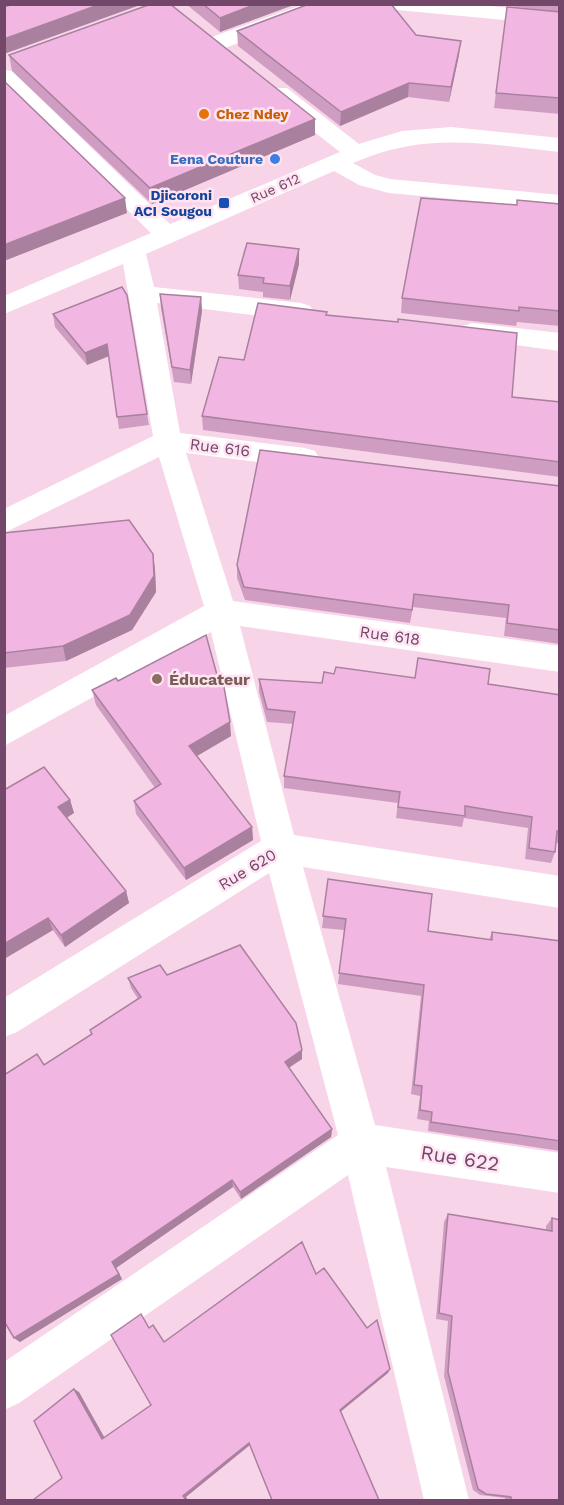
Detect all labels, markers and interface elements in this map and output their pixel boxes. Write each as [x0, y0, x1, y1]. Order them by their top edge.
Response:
place label: Chez Ndey [216, 106, 289, 122]
marker: Chez Ndey [197, 107, 211, 121]
place label: Eena Couture [170, 151, 263, 167]
marker: Eena Couture [268, 152, 282, 166]
street label: Rue 612 [248, 170, 302, 206]
place label: Djicoroni ACI Sougou [134, 187, 212, 219]
marker: Djicoroni ACI Sougou [217, 196, 231, 210]
street label: Rue 616 [189, 434, 251, 461]
street label: Rue 618 [358, 622, 421, 649]
place label: Éducateur [169, 670, 250, 689]
marker: Éducateur [150, 672, 164, 686]
street label: Rue 620 [215, 845, 280, 894]
street label: Rue 622 [419, 1140, 501, 1176]

